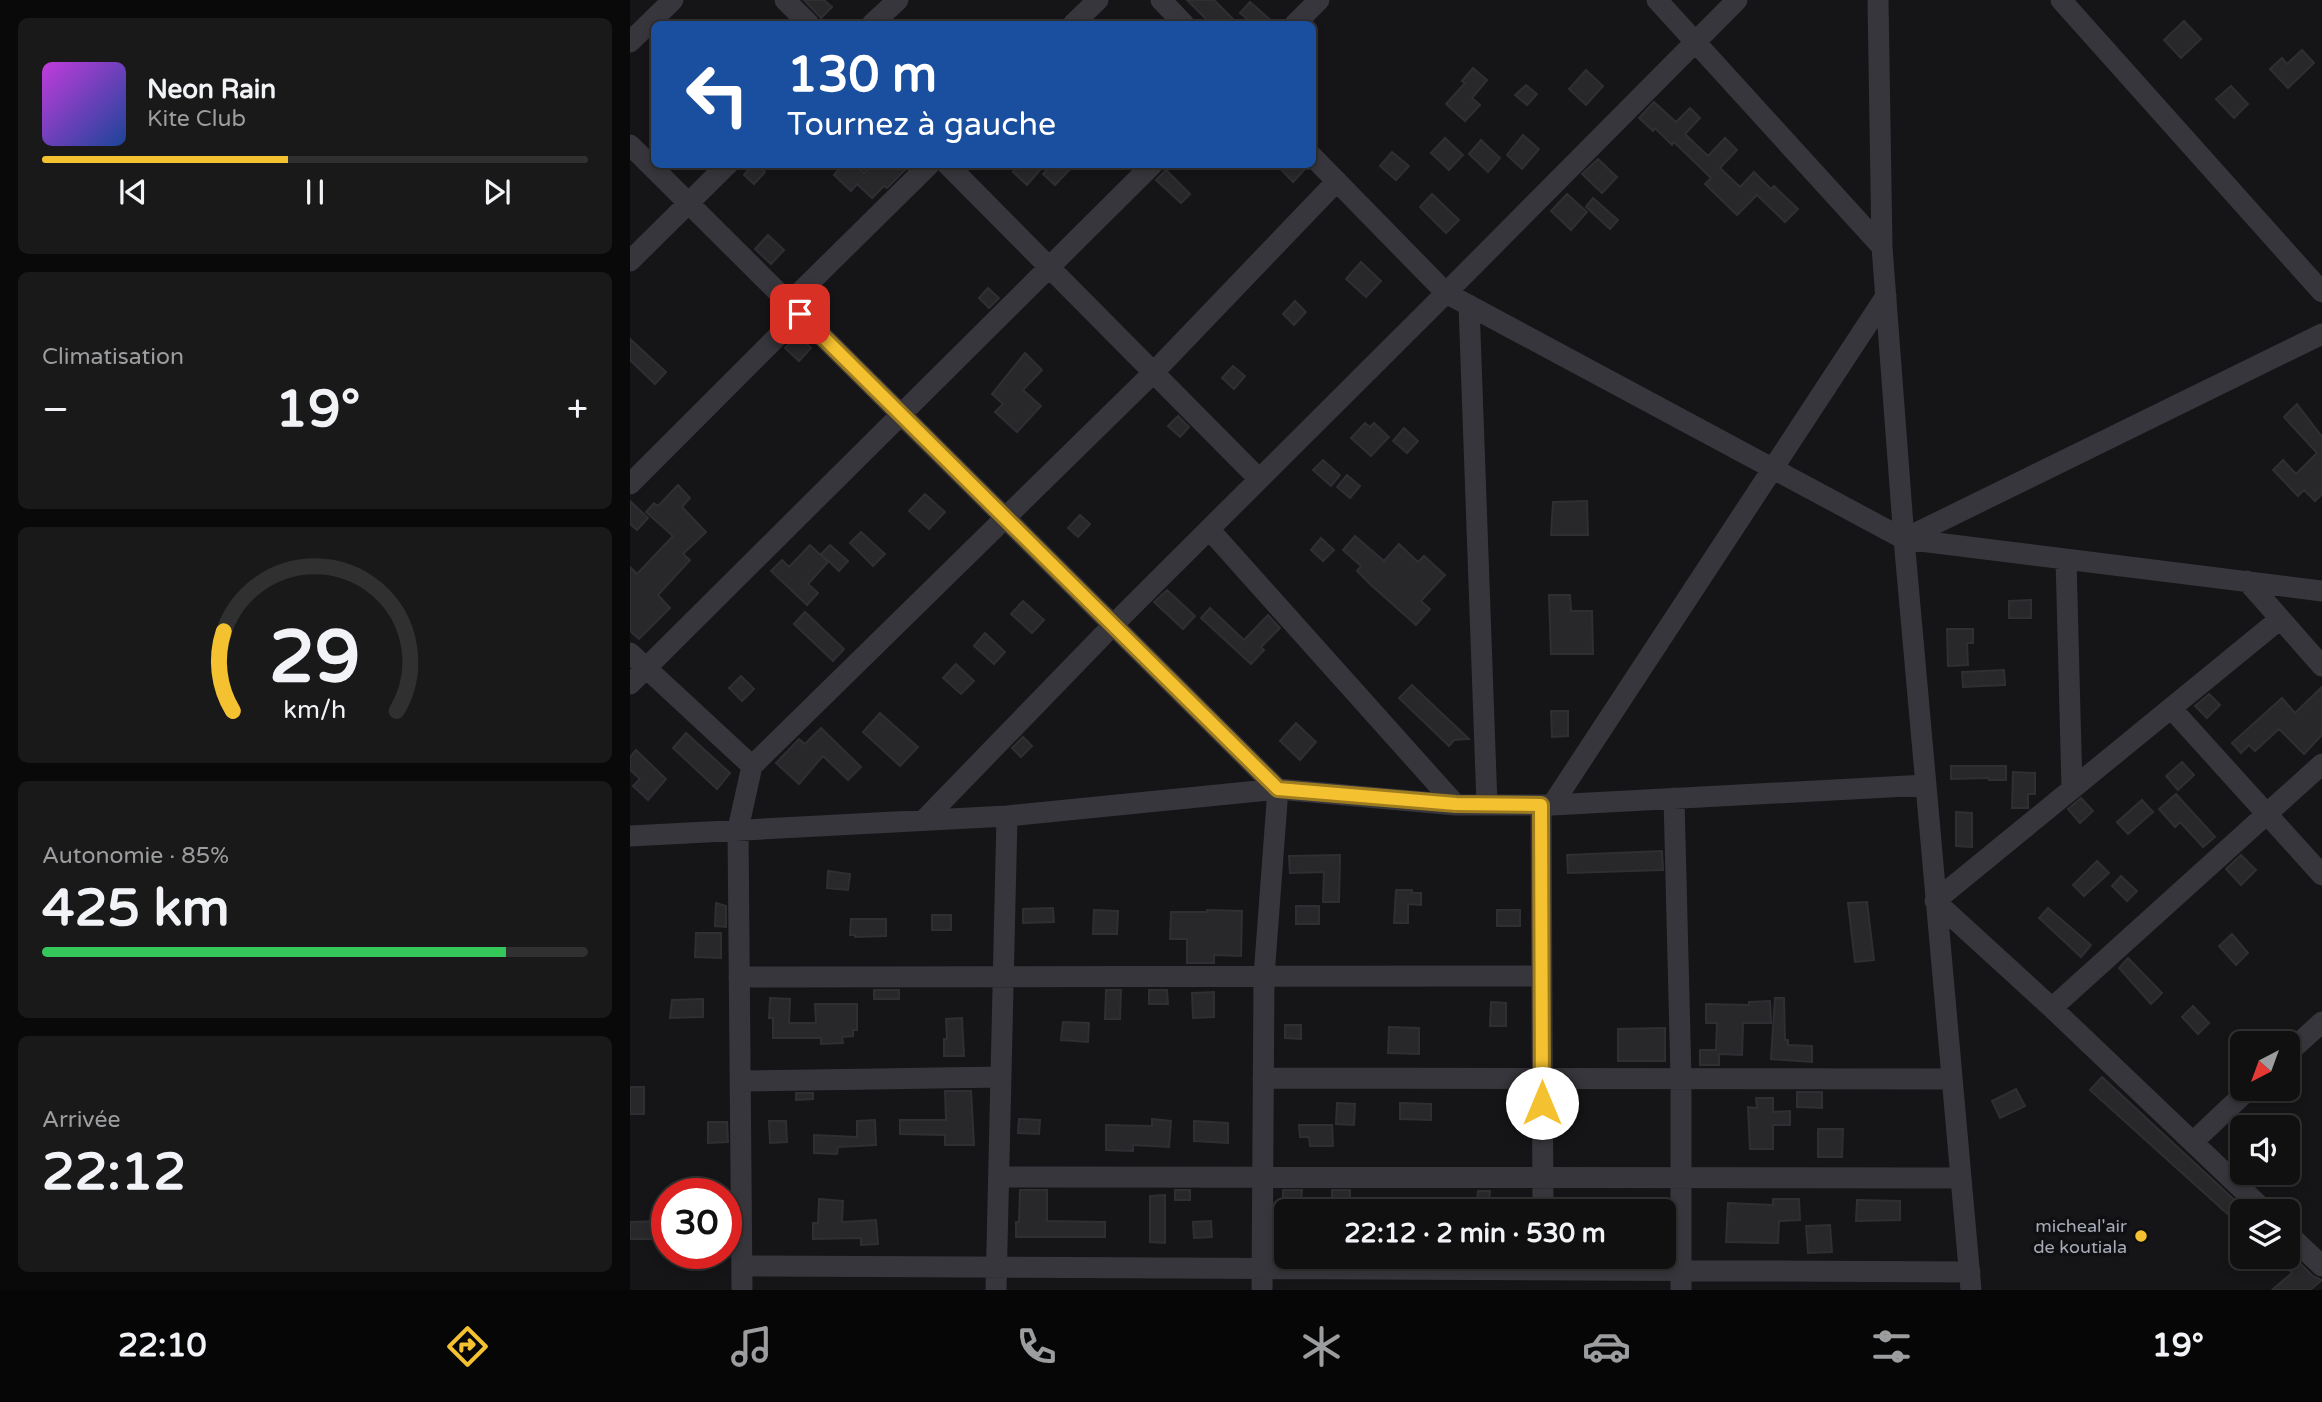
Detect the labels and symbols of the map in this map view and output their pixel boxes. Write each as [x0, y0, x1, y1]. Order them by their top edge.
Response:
pin [770, 284, 830, 344]
north arrow [2230, 1031, 2300, 1101]
position arrow [1505, 1066, 1579, 1140]
speed limit sign: 30 [651, 1178, 742, 1269]
place label: micheal'air de koutiala [2033, 1215, 2127, 1258]
marker: micheal'air de koutiala [2133, 1228, 2149, 1244]

